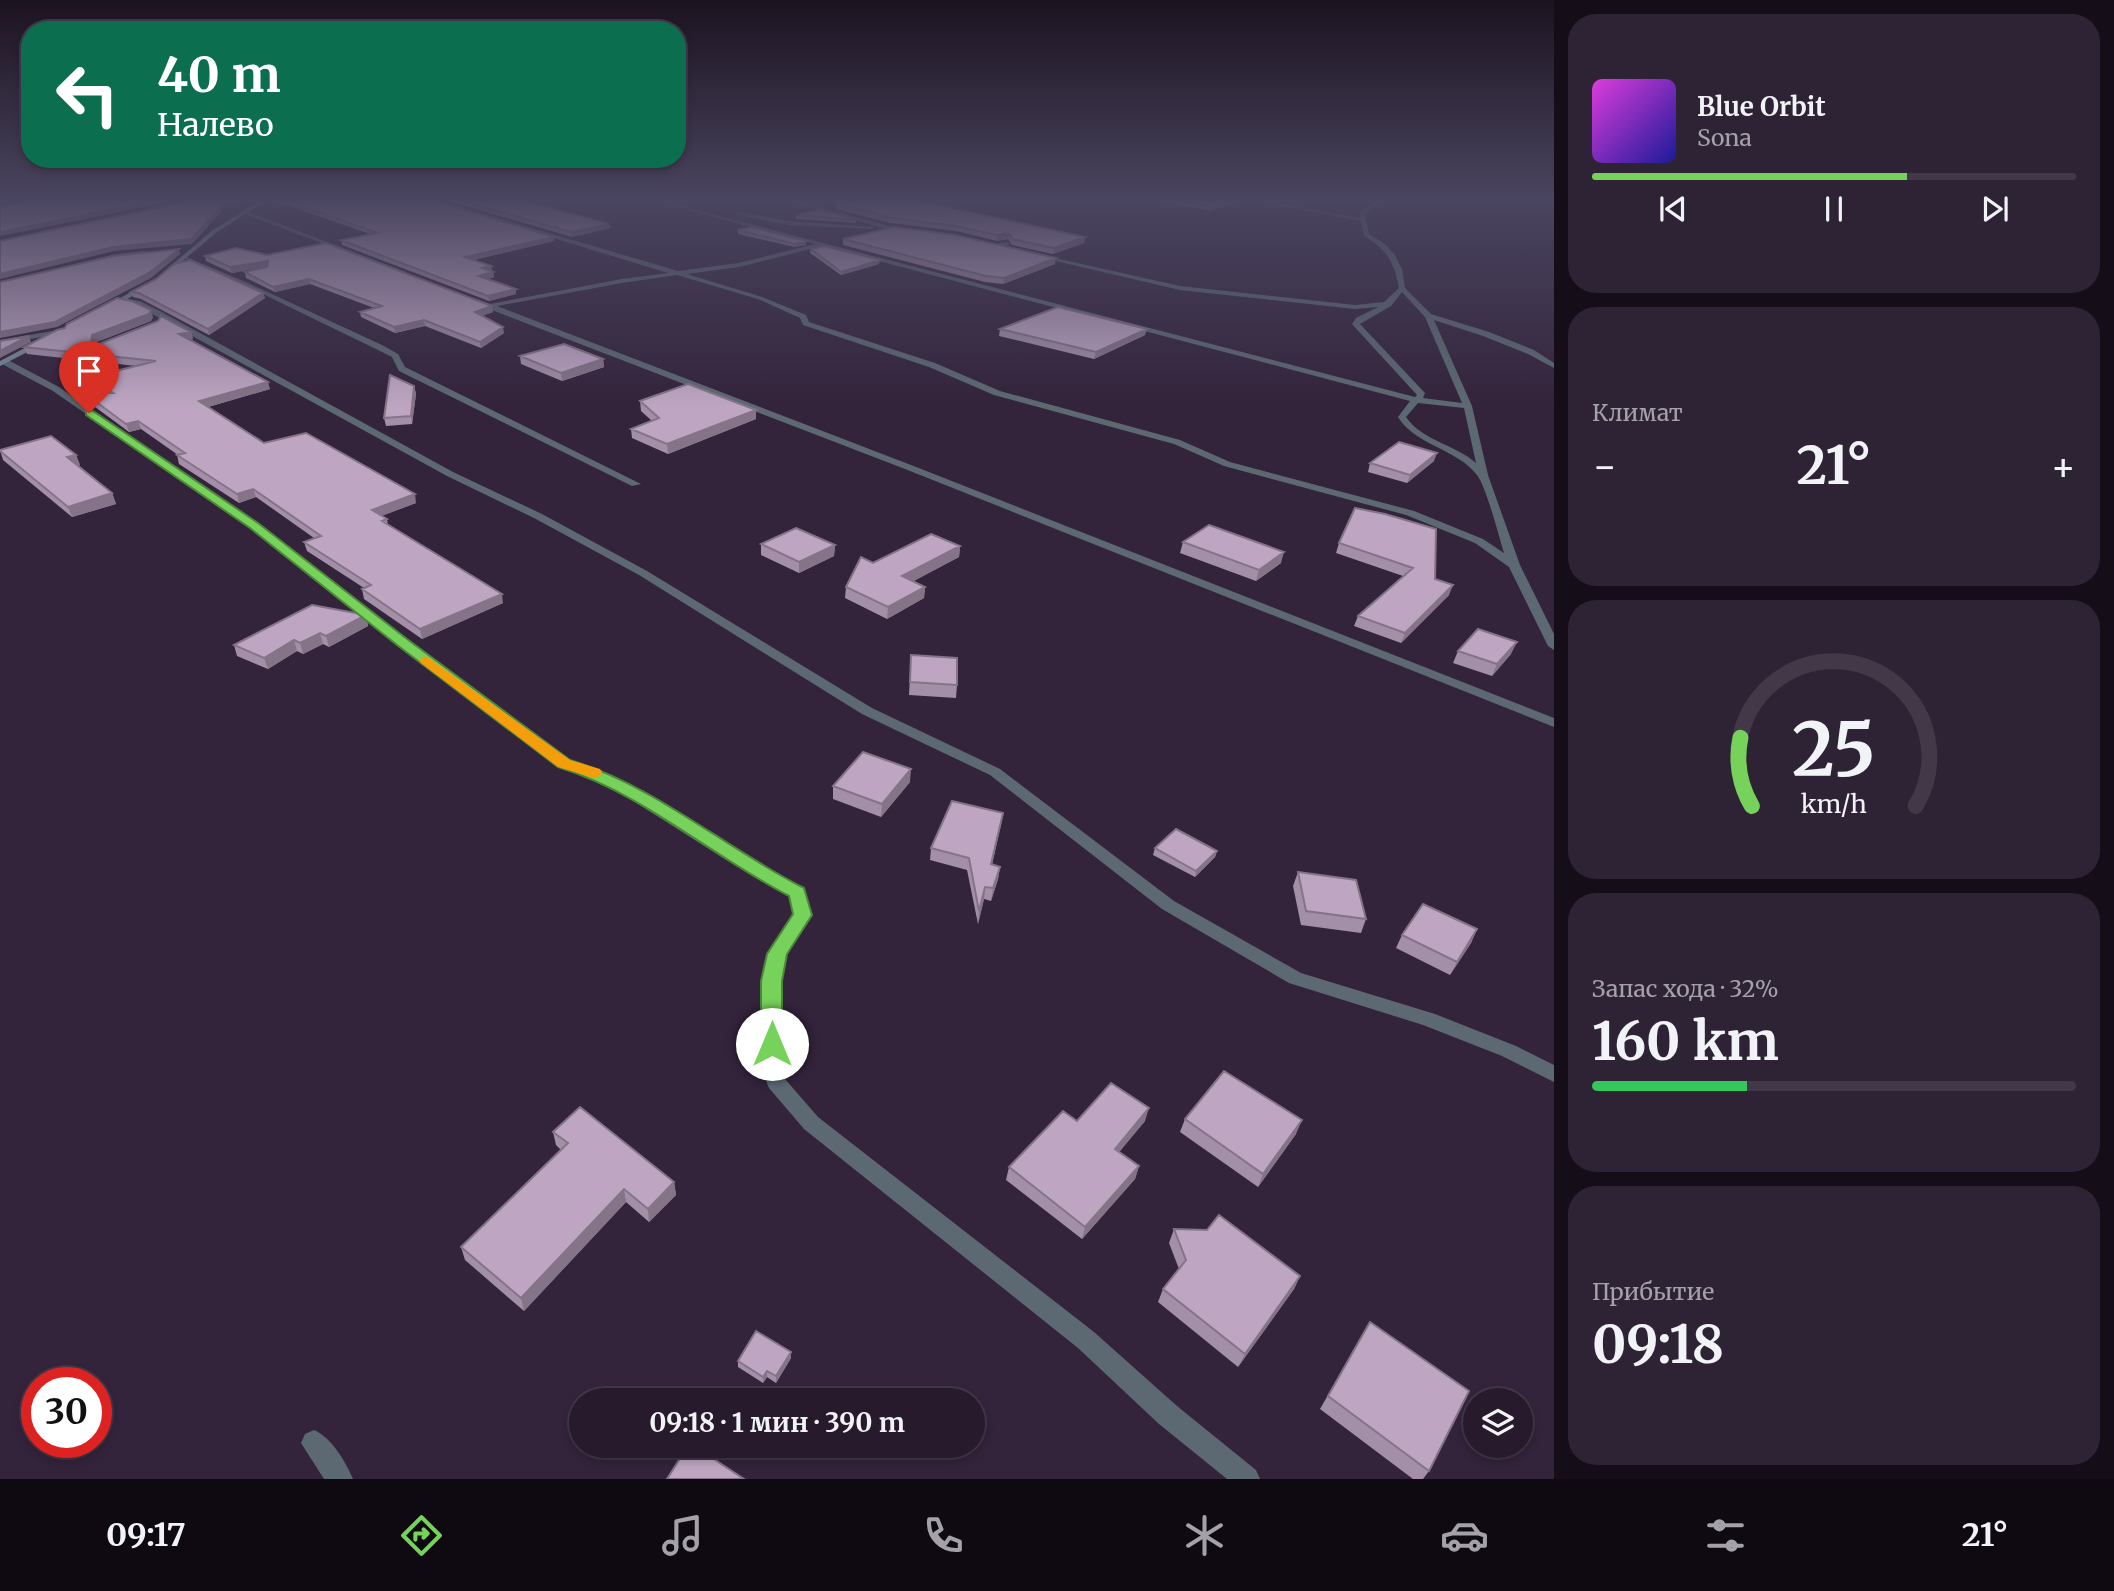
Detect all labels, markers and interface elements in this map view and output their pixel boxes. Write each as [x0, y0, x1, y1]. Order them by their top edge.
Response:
text: 40 m [157, 44, 281, 105]
icon: left [42, 49, 133, 140]
text: Blue Orbit [1697, 90, 1826, 123]
text: Налево [157, 105, 274, 145]
text: Sona [1697, 123, 1752, 152]
icon: previous [1654, 190, 1692, 228]
icon: pause [1815, 190, 1853, 228]
icon: next [1976, 190, 2014, 228]
pin [59, 341, 119, 413]
icon: arrive [70, 352, 108, 390]
text: Климат [1592, 398, 1683, 427]
text: 21° [1796, 433, 1872, 498]
text: − [1592, 443, 1617, 490]
text: + [2051, 443, 2076, 490]
text: 25 [1792, 704, 1876, 796]
text: km/h [1801, 787, 1867, 819]
text: Запас хода · 32% [1592, 974, 1779, 1003]
position arrow [735, 1007, 809, 1081]
text: 160 km [1592, 1009, 1779, 1074]
text: Прибытие [1592, 1277, 1714, 1306]
text: 09:18 [1592, 1312, 1724, 1377]
speed limit sign: 30 [21, 1367, 112, 1458]
map controls [1463, 1388, 1533, 1458]
button: layers [1463, 1388, 1533, 1458]
text: 09:18 · 1 мин · 390 m [649, 1406, 905, 1439]
icon: directions [397, 1511, 446, 1560]
icon: music [658, 1511, 707, 1560]
icon: phone [919, 1511, 968, 1560]
icon: climate [1180, 1511, 1229, 1560]
icon: car [1440, 1511, 1489, 1560]
icon: filters [1701, 1511, 1750, 1560]
text: 09:17 [106, 1515, 186, 1555]
text: 21° [1962, 1515, 2008, 1555]

